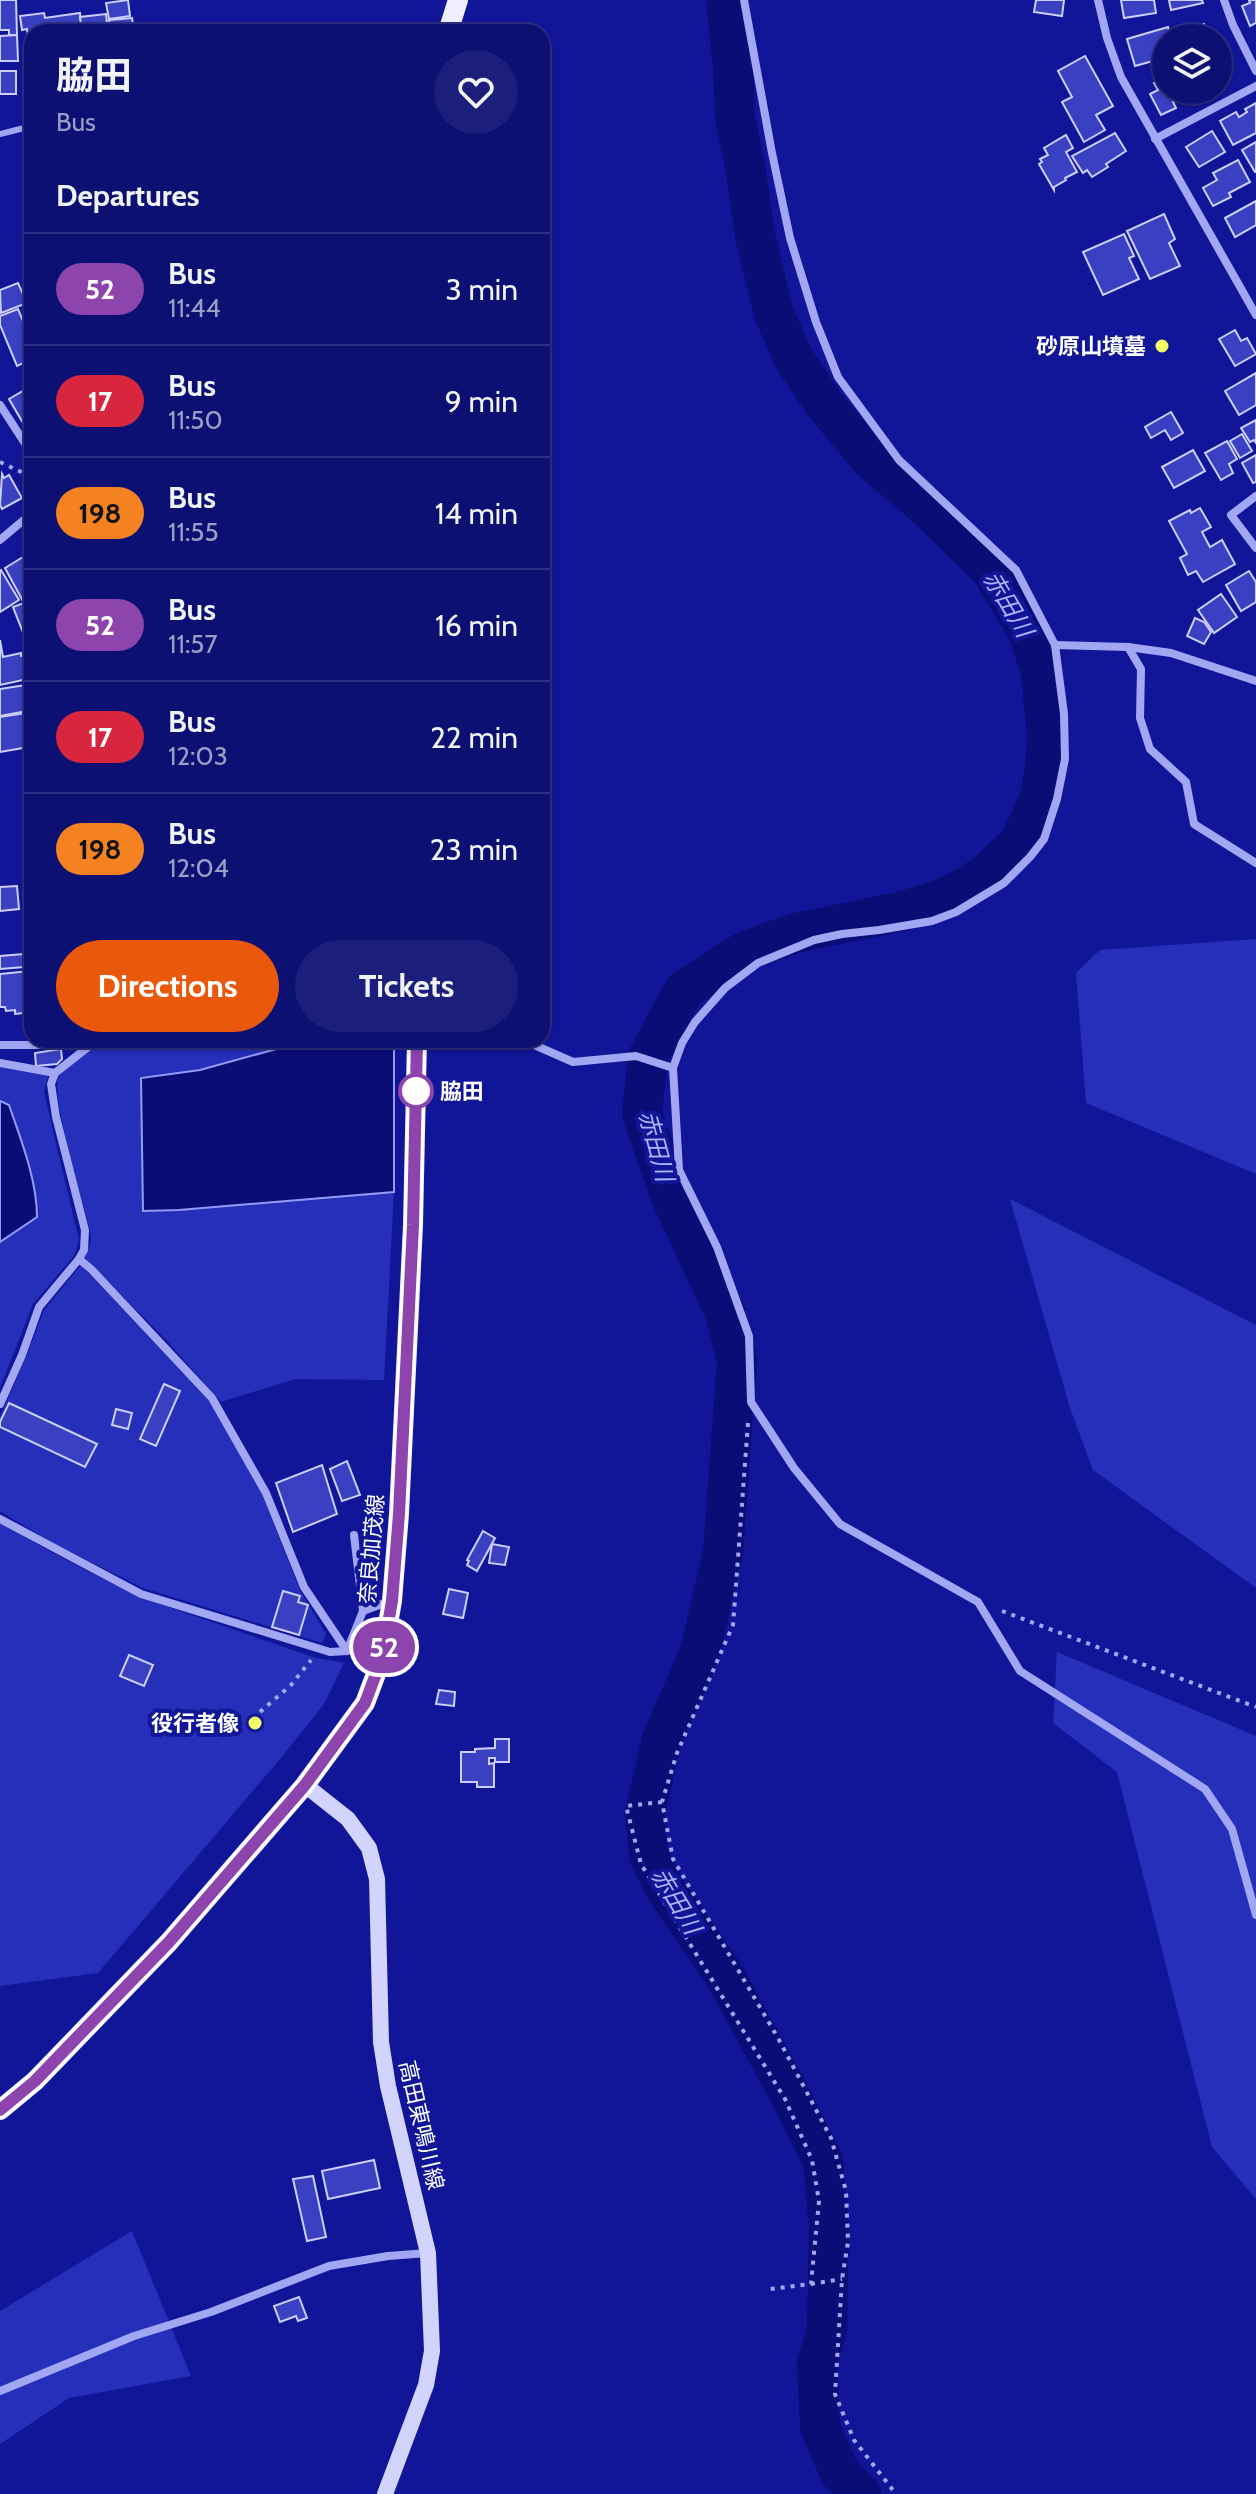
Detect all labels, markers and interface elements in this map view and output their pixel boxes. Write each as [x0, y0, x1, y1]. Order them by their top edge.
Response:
map controls [1152, 24, 1232, 104]
button: layers [1152, 24, 1232, 104]
button: heart [434, 50, 518, 134]
text: 脇田 [56, 52, 132, 99]
text: Bus [56, 106, 96, 138]
text: Departures [56, 177, 200, 214]
text: Bus [168, 255, 216, 292]
text: 3 min [446, 271, 518, 308]
text: 52 [85, 272, 115, 306]
text: 11:44 [168, 292, 220, 324]
place label: 砂原山墳墓 [1036, 333, 1146, 360]
marker: 砂原山墳墓 [1153, 337, 1171, 355]
text: Bus [168, 367, 216, 404]
text: 9 min [445, 383, 518, 420]
text: 17 [88, 384, 112, 418]
text: 11:50 [168, 404, 223, 436]
text: Bus [168, 479, 216, 516]
text: 14 min [435, 495, 518, 532]
text: 198 [79, 496, 121, 530]
text: 11:55 [168, 516, 219, 548]
water label: 赤田川 [977, 565, 1041, 645]
text: Bus [168, 591, 216, 628]
text: 16 min [435, 607, 518, 644]
text: 52 [85, 608, 115, 642]
text: 11:57 [168, 628, 218, 660]
text: Bus [168, 703, 216, 740]
text: 22 min [430, 719, 518, 756]
text: 17 [88, 720, 112, 754]
text: 12:03 [168, 740, 228, 772]
text: Bus [168, 815, 216, 852]
text: 23 min [430, 831, 518, 868]
text: 198 [79, 832, 121, 866]
text: 12:04 [168, 852, 229, 884]
button: Directions [56, 940, 279, 1032]
button: Tickets [295, 940, 518, 1032]
marker: 脇田 [399, 1074, 433, 1108]
place label: 脇田 [440, 1078, 484, 1105]
water label: 赤田川 [633, 1107, 681, 1187]
street label: 奈良加茂線 [353, 1493, 390, 1605]
line badge: 52 [348, 1621, 420, 1673]
text: 52 [369, 1630, 399, 1664]
place label: 役行者像 [151, 1710, 239, 1737]
marker: 役行者像 [246, 1714, 264, 1732]
water label: 赤田川 [645, 1862, 709, 1942]
street label: 高田東鳴川線 [394, 2058, 450, 2192]

